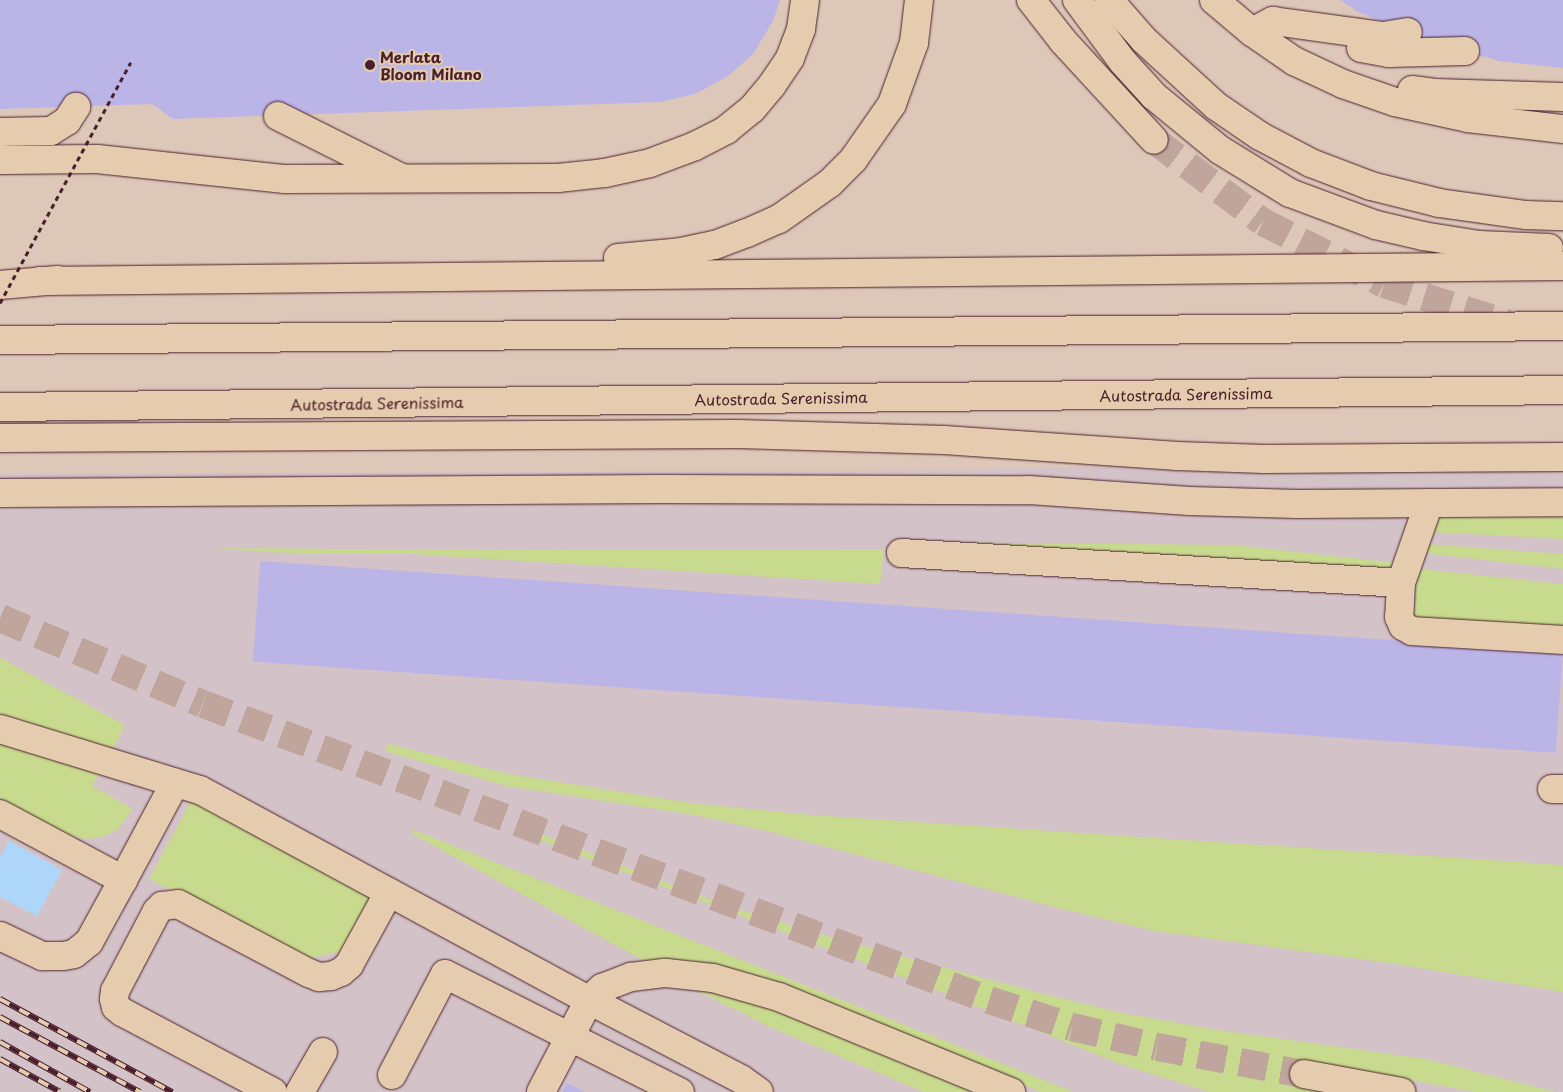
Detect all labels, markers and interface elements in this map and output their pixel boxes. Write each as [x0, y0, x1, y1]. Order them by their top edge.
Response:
place label: Merlata Bloom Milano [380, 47, 482, 82]
marker: Merlata Bloom Milano [364, 59, 376, 71]
street label: Autostrada Serenissima [1099, 383, 1273, 405]
street label: Autostrada Serenissima [694, 387, 868, 409]
street label: Autostrada Serenissima [290, 392, 464, 414]

